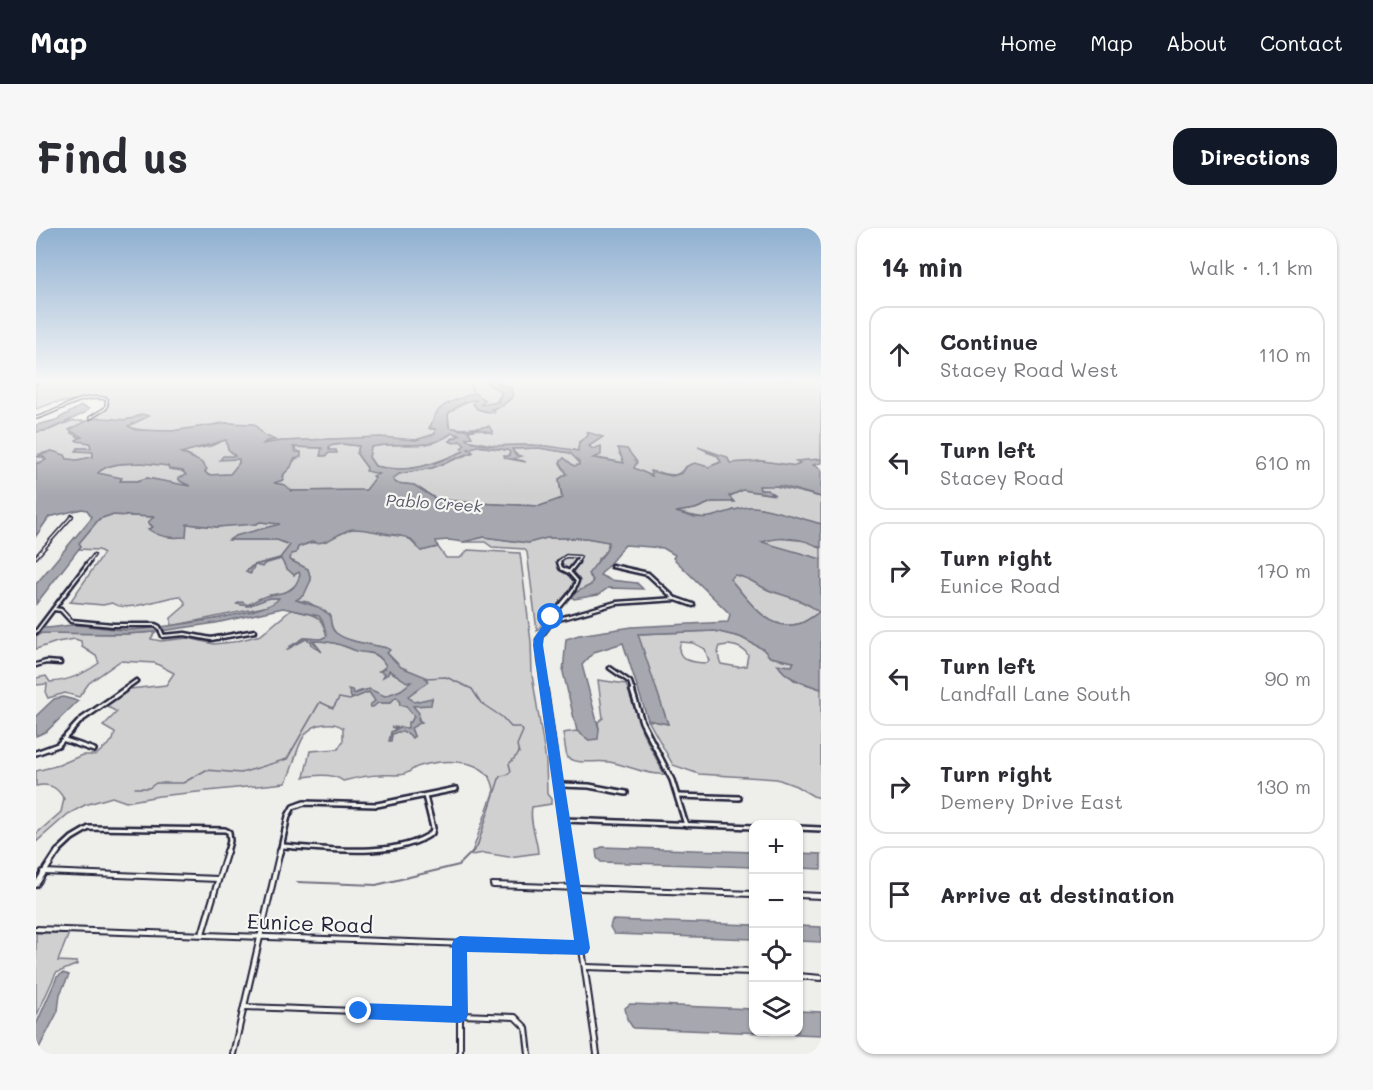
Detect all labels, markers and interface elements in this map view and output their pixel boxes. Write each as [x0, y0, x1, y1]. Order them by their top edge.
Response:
text: Map [30, 24, 87, 60]
text: Home [1000, 29, 1057, 56]
text: Map [1090, 29, 1133, 56]
text: About [1166, 29, 1227, 56]
text: Contact [1260, 29, 1343, 56]
button: Directions [1173, 128, 1337, 185]
text: Find us [36, 129, 188, 184]
text: 14 min [881, 250, 963, 284]
text: Walk · 1.1 km [1189, 254, 1313, 280]
text: Continue [940, 327, 1038, 356]
icon: ahead [883, 338, 916, 371]
text: 110 m [1258, 341, 1311, 367]
text: Stacey Road West [940, 356, 1118, 382]
text: Turn left [940, 435, 1036, 464]
icon: left [883, 446, 916, 479]
text: 610 m [1255, 449, 1311, 475]
text: Stacey Road [940, 464, 1063, 490]
water label: Pablo Creek [385, 489, 483, 516]
text: Turn right [940, 543, 1052, 572]
icon: right [883, 554, 916, 587]
text: 170 m [1256, 557, 1311, 583]
text: Eunice Road [940, 572, 1060, 598]
route start [537, 603, 563, 629]
text: Turn left [940, 651, 1036, 680]
icon: left [883, 662, 916, 695]
text: 90 m [1265, 665, 1311, 691]
text: Landfall Lane South [940, 680, 1130, 706]
text: Turn right [940, 759, 1052, 788]
icon: right [883, 770, 916, 803]
text: 130 m [1256, 773, 1311, 799]
text: Demery Drive East [940, 788, 1123, 814]
map controls [749, 820, 803, 1036]
button: + [749, 820, 803, 874]
button: − [749, 874, 803, 928]
icon: arrive [883, 878, 916, 911]
text: Arrive at destination [940, 880, 1175, 909]
street label: Eunice Road [247, 907, 373, 938]
button: locate [749, 928, 803, 982]
button: layers [749, 982, 803, 1036]
route end [345, 997, 371, 1023]

